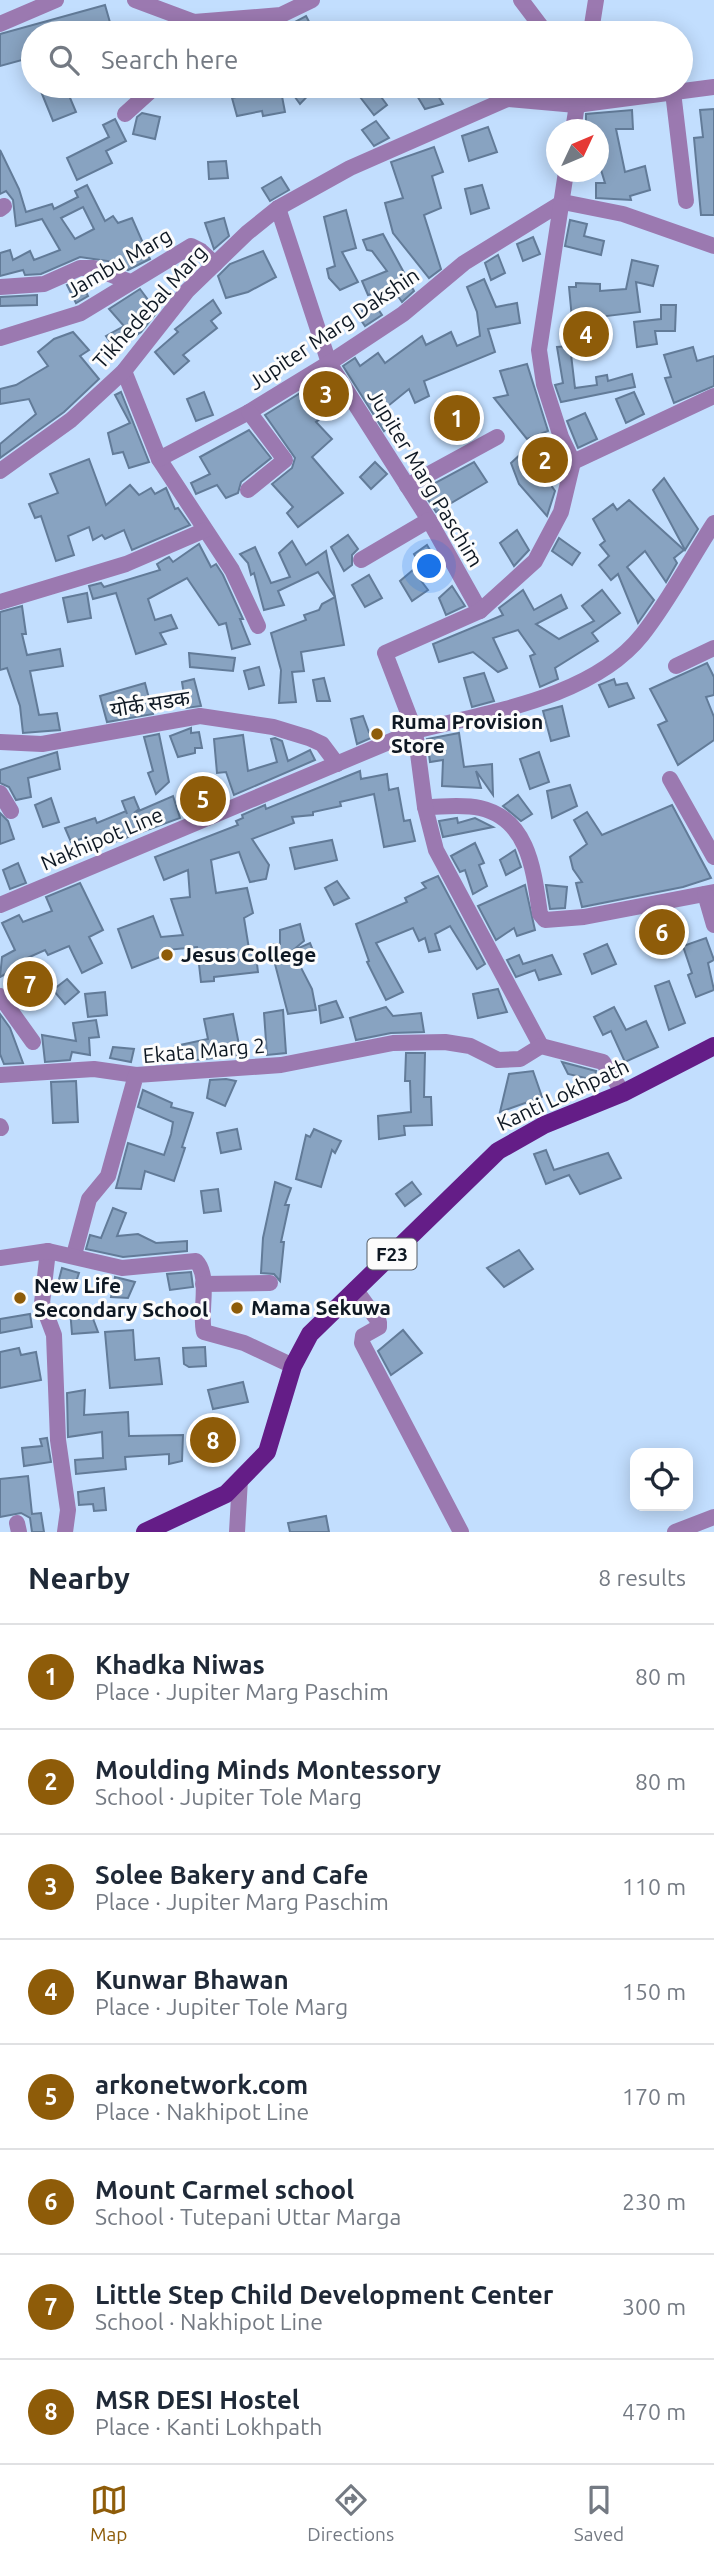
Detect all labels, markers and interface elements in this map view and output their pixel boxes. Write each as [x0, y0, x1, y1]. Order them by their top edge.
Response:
search box [21, 21, 693, 98]
icon: search [45, 41, 83, 79]
text: Search here [101, 45, 238, 74]
north arrow [546, 119, 609, 182]
street label: Jambu Marg [62, 222, 175, 302]
street label: Tikhedebal Marg [88, 240, 211, 373]
street label: Jupiter Marg Dakshin [244, 262, 423, 394]
pin: 4 [563, 308, 609, 360]
pin: 3 [303, 368, 349, 420]
street label: Jupiter Marg Paschim [363, 384, 489, 571]
pin: 1 [434, 392, 480, 444]
pin: 2 [522, 434, 568, 486]
your location [412, 549, 446, 583]
street label: योर्क सडक [108, 685, 192, 721]
place label: Ruma Provision Store [391, 709, 543, 757]
marker: Ruma Provision Store [369, 726, 385, 742]
pin: 5 [180, 773, 226, 825]
street label: Nakhipot Line [37, 802, 166, 875]
pin: 6 [639, 906, 685, 958]
place label: Jesus College [181, 942, 316, 966]
marker: Jesus College [159, 947, 175, 963]
pin: 7 [7, 958, 53, 1010]
street label: Ekata Marg 2 [142, 1033, 266, 1067]
street label: Kanti Lokhpath [493, 1053, 632, 1135]
road number: F23 [368, 1238, 416, 1270]
place label: New Life Secondary School [34, 1273, 208, 1321]
marker: New Life Secondary School [12, 1290, 28, 1306]
place label: Mama Sekuwa [251, 1295, 391, 1319]
marker: Mama Sekuwa [229, 1300, 245, 1316]
pin: 8 [190, 1414, 236, 1466]
map controls [630, 1448, 693, 1511]
button: locate [630, 1448, 693, 1511]
text: Nearby [28, 1561, 130, 1595]
text: 8 results [598, 1565, 686, 1590]
text: Khadka Niwas [95, 1650, 265, 1679]
text: 1 [45, 1664, 57, 1689]
text: 80 m [635, 1664, 686, 1689]
text: Place · Jupiter Marg Paschim [95, 1679, 389, 1704]
text: Moulding Minds Montessory [95, 1755, 441, 1784]
text: 2 [45, 1769, 57, 1794]
text: 80 m [635, 1769, 686, 1794]
text: School · Jupiter Tole Marg [95, 1784, 362, 1809]
text: Solee Bakery and Cafe [95, 1860, 368, 1889]
text: 3 [45, 1874, 57, 1899]
text: 110 m [622, 1874, 686, 1899]
text: Place · Jupiter Marg Paschim [95, 1889, 389, 1914]
text: Kunwar Bhawan [95, 1965, 289, 1994]
text: 4 [45, 1979, 57, 2004]
text: 150 m [622, 1979, 686, 2004]
text: Place · Jupiter Tole Marg [95, 1994, 348, 2019]
text: arkonetwork.com [95, 2070, 308, 2099]
text: 5 [45, 2084, 57, 2109]
text: 170 m [622, 2084, 686, 2109]
text: Place · Nakhipot Line [95, 2099, 309, 2124]
text: Mount Carmel school [95, 2175, 354, 2204]
text: 6 [45, 2189, 57, 2214]
text: 230 m [622, 2189, 686, 2214]
text: School · Tutepani Uttar Marga [95, 2204, 401, 2229]
text: Little Step Child Development Center [95, 2280, 554, 2309]
text: 7 [45, 2294, 57, 2319]
text: 300 m [622, 2294, 686, 2319]
text: School · Nakhipot Line [95, 2309, 323, 2334]
text: MSR DESI Hostel [95, 2385, 300, 2414]
text: 8 [45, 2399, 57, 2424]
text: 470 m [622, 2399, 686, 2424]
text: Place · Kanti Lokhpath [95, 2414, 322, 2439]
tab: Map [90, 2481, 128, 2545]
tab: Directions [307, 2481, 394, 2545]
tab: Saved [574, 2481, 624, 2545]

